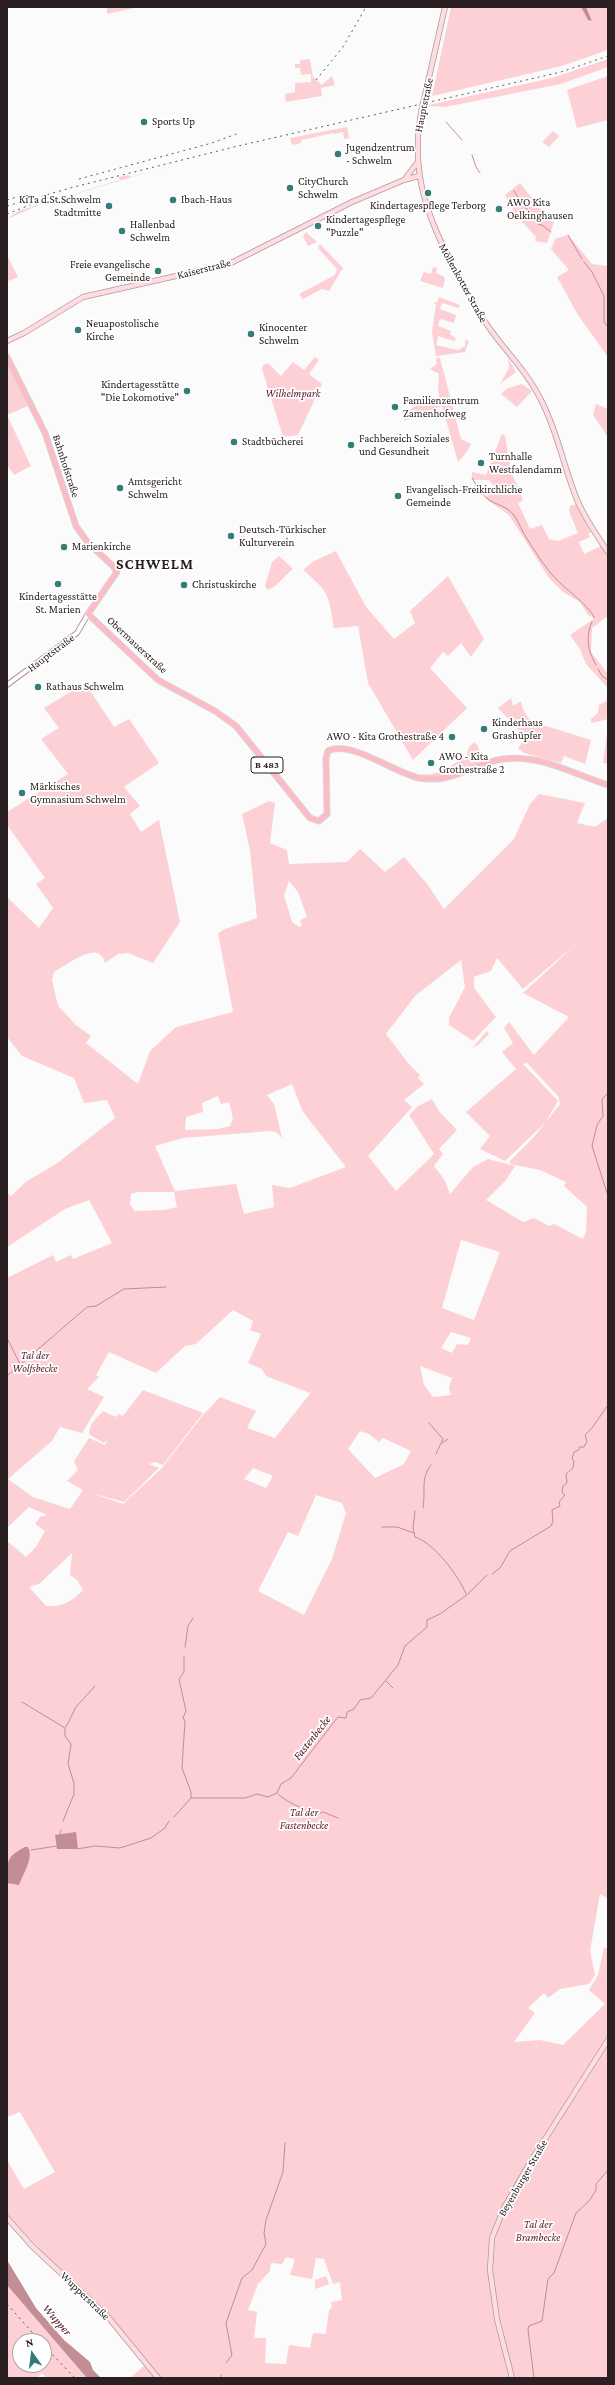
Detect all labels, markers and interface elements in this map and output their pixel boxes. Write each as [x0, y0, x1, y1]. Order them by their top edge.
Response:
street label: Hauptstraße [412, 77, 436, 133]
place label: Sports Up [152, 115, 195, 129]
marker: Sports Up [139, 117, 149, 127]
place label: Jugendzentrum - Schwelm [346, 141, 415, 167]
marker: Jugendzentrum - Schwelm [333, 149, 343, 159]
place label: CityChurch Schwelm [298, 175, 348, 201]
marker: CityChurch Schwelm [285, 183, 295, 193]
marker: Kindertagespflege Terborg [423, 188, 433, 198]
place label: KiTa d.St.Schwelm Stadtmitte [19, 193, 101, 219]
place label: Ibach-Haus [181, 193, 232, 207]
marker: Ibach-Haus [168, 195, 178, 205]
place label: AWO Kita Oelkinghausen [507, 196, 573, 222]
place label: Kindertagespflege Terborg [370, 199, 486, 213]
marker: KiTa d.St.Schwelm Stadtmitte [104, 201, 114, 211]
marker: AWO Kita Oelkinghausen [494, 204, 504, 214]
place label: Kindertagespflege "Puzzle" [326, 213, 405, 239]
place label: Hallenbad Schwelm [130, 218, 175, 244]
marker: Kindertagespflege "Puzzle" [313, 221, 323, 231]
marker: Hallenbad Schwelm [117, 226, 127, 236]
street label: Möllenkotter Straße [436, 241, 490, 325]
street label: Kaiserstraße [176, 256, 232, 282]
place label: Freie evangelische Gemeinde [70, 258, 150, 284]
marker: Freie evangelische Gemeinde [153, 266, 163, 276]
place label: Neuapostolische Kirche [86, 317, 159, 343]
place label: Kinocenter Schwelm [259, 321, 307, 347]
marker: Neuapostolische Kirche [73, 325, 83, 335]
marker: Kinocenter Schwelm [246, 329, 256, 339]
place label: Kindertagesstätte "Die Lokomotive" [101, 378, 179, 404]
marker: Kindertagesstätte "Die Lokomotive" [182, 386, 192, 396]
park label: Wilhelmpark [266, 387, 320, 401]
place label: Familienzentrum Zamenhofweg [403, 394, 479, 420]
marker: Familienzentrum Zamenhofweg [390, 402, 400, 412]
place label: Fachbereich Soziales und Gesundheit [359, 432, 449, 458]
street label: Bahnhofstraße [50, 433, 82, 499]
place label: Stadtbücherei [242, 435, 303, 449]
marker: Stadtbücherei [229, 437, 239, 447]
marker: Fachbereich Soziales und Gesundheit [346, 440, 356, 450]
place label: Turnhalle Westfalendamm [489, 450, 562, 476]
marker: Turnhalle Westfalendamm [476, 458, 486, 468]
place label: Amtsgericht Schwelm [128, 475, 182, 501]
marker: Amtsgericht Schwelm [115, 483, 125, 493]
place label: Evangelisch-Freikirchliche Gemeinde [406, 483, 522, 509]
marker: Evangelisch-Freikirchliche Gemeinde [393, 491, 403, 501]
place label: Deutsch-Türkischer Kulturverein [239, 523, 326, 549]
marker: Deutsch-Türkischer Kulturverein [226, 531, 236, 541]
place label: Marienkirche [72, 540, 131, 554]
marker: Marienkirche [59, 542, 69, 552]
district label: SCHWELM [116, 555, 194, 573]
place label: Christuskirche [192, 578, 256, 592]
marker: Kindertagesstätte St. Marien [53, 579, 63, 589]
marker: Christuskirche [179, 580, 189, 590]
place label: Kindertagesstätte St. Marien [19, 590, 97, 616]
street label: Obermauerstraße [104, 614, 170, 676]
street label: Hauptstraße [25, 631, 77, 675]
place label: Rathaus Schwelm [46, 680, 124, 694]
marker: Rathaus Schwelm [33, 682, 43, 692]
place label: Kinderhaus Grashüpfer [492, 716, 543, 742]
marker: Kinderhaus Grashüpfer [479, 724, 489, 734]
place label: AWO - Kita Grothestraße 4 [327, 730, 444, 744]
marker: AWO - Kita Grothestraße 4 [447, 732, 457, 742]
place label: AWO - Kita Grothestraße 2 [439, 750, 504, 776]
road number: B 483 [251, 757, 283, 773]
marker: AWO - Kita Grothestraße 2 [426, 758, 436, 768]
place label: Märkisches Gymnasium Schwelm [30, 780, 126, 806]
marker: Märkisches Gymnasium Schwelm [17, 788, 27, 798]
park label: Tal der Wolfsbecke [13, 1349, 57, 1375]
water label: Fastenbecke [290, 1713, 334, 1763]
park label: Tal der Fastenbecke [280, 1806, 328, 1832]
street label: Beyenburger Straße [496, 2137, 550, 2219]
park label: Tal der Brambecke [516, 2218, 560, 2244]
street label: Wupperstraße [58, 2269, 112, 2323]
water label: Wupper [39, 2301, 75, 2339]
north arrow [12, 2333, 52, 2373]
text: N [24, 2336, 34, 2349]

